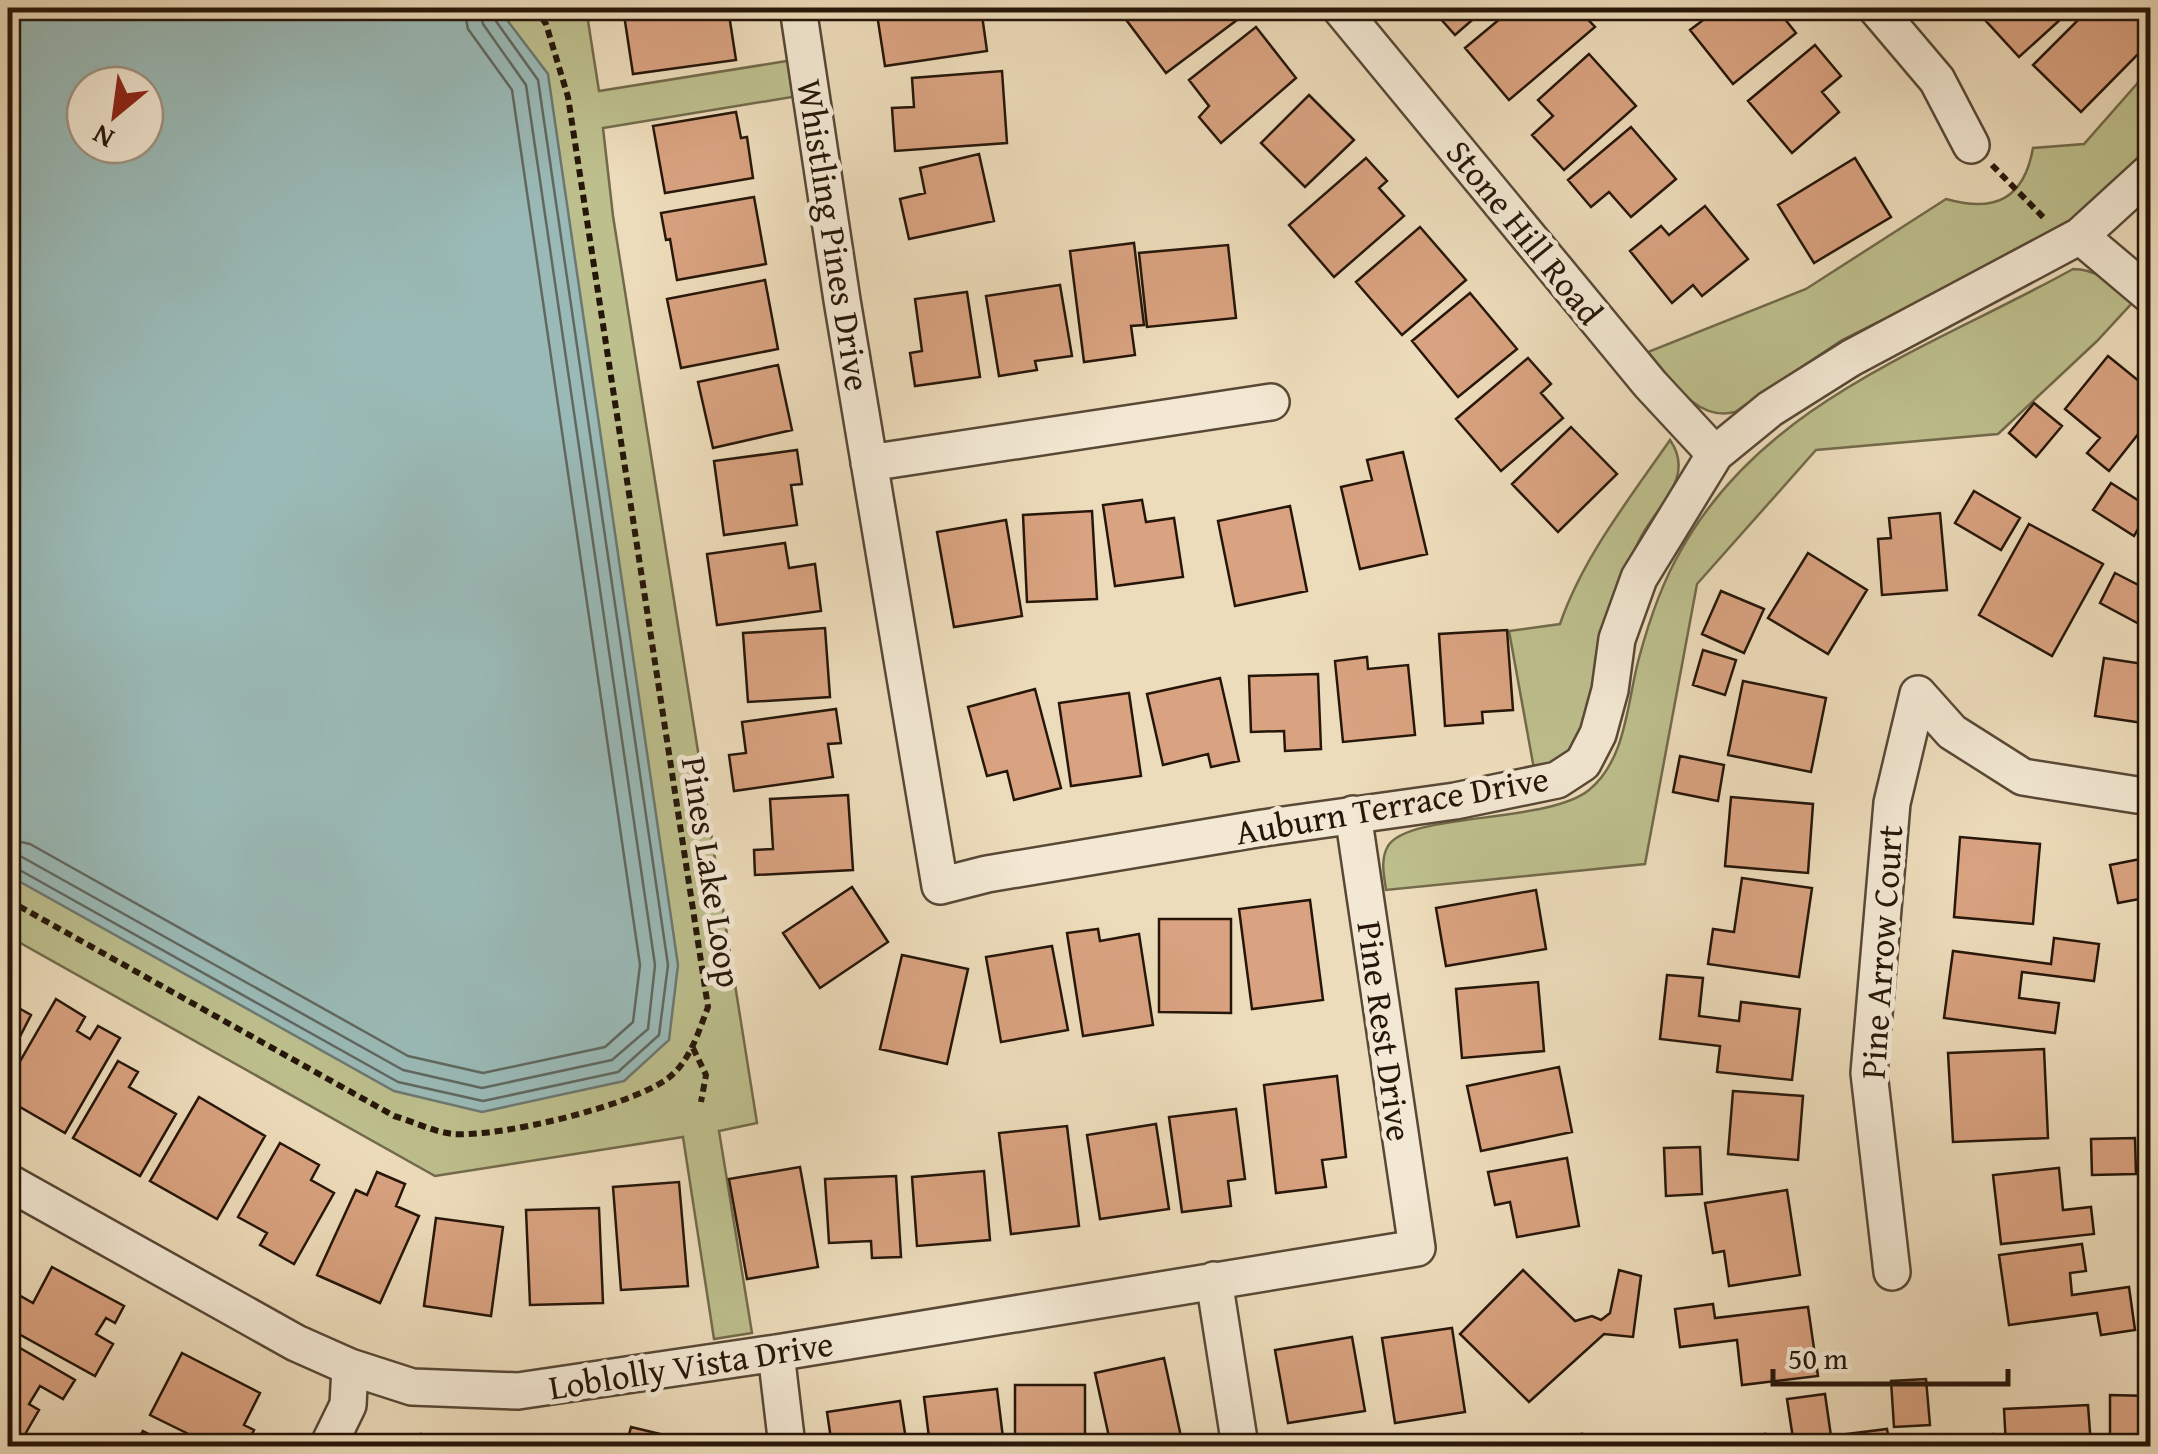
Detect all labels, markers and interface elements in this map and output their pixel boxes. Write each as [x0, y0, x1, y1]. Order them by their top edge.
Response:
north arrow [65, 65, 165, 165]
street label: Whistling Pines Drive [784, 76, 884, 394]
text: N [84, 115, 121, 160]
street label: Stone Hill Road [1434, 129, 1616, 336]
street label: Auburn Terrace Drive [1232, 752, 1552, 858]
street label: Pines Lake Loop [669, 753, 755, 991]
street label: Pine Arrow Court [1847, 823, 1915, 1081]
street label: Pine Rest Drive [1344, 918, 1426, 1144]
street label: Loblolly Vista Drive [545, 1317, 837, 1413]
scale bar [1773, 1324, 2008, 1386]
text: 50 m [1788, 1336, 1848, 1380]

